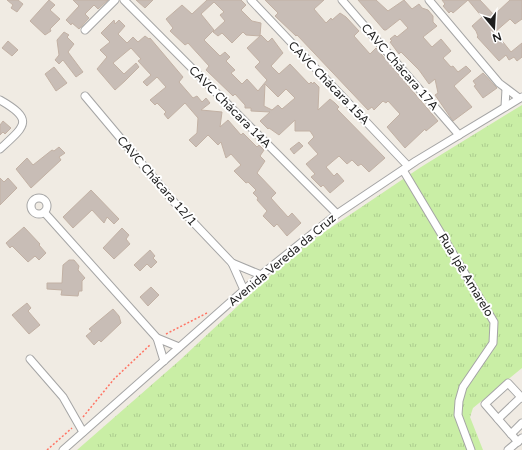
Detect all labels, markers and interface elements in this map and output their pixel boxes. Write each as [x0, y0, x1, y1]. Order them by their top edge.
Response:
north arrow [474, 8, 514, 48]
street label: CAVC Chácara 17A [358, 21, 442, 113]
text: N [491, 29, 503, 45]
street label: CAVC Chácara 15A [286, 38, 372, 128]
street label: CAVC Chácara 14A [186, 63, 274, 151]
street label: CAVC Chácara 12/1 [114, 133, 200, 229]
street label: Avenida Vereda da Cruz [225, 211, 339, 309]
street label: Rua Ipê Amarelo [436, 231, 496, 319]

